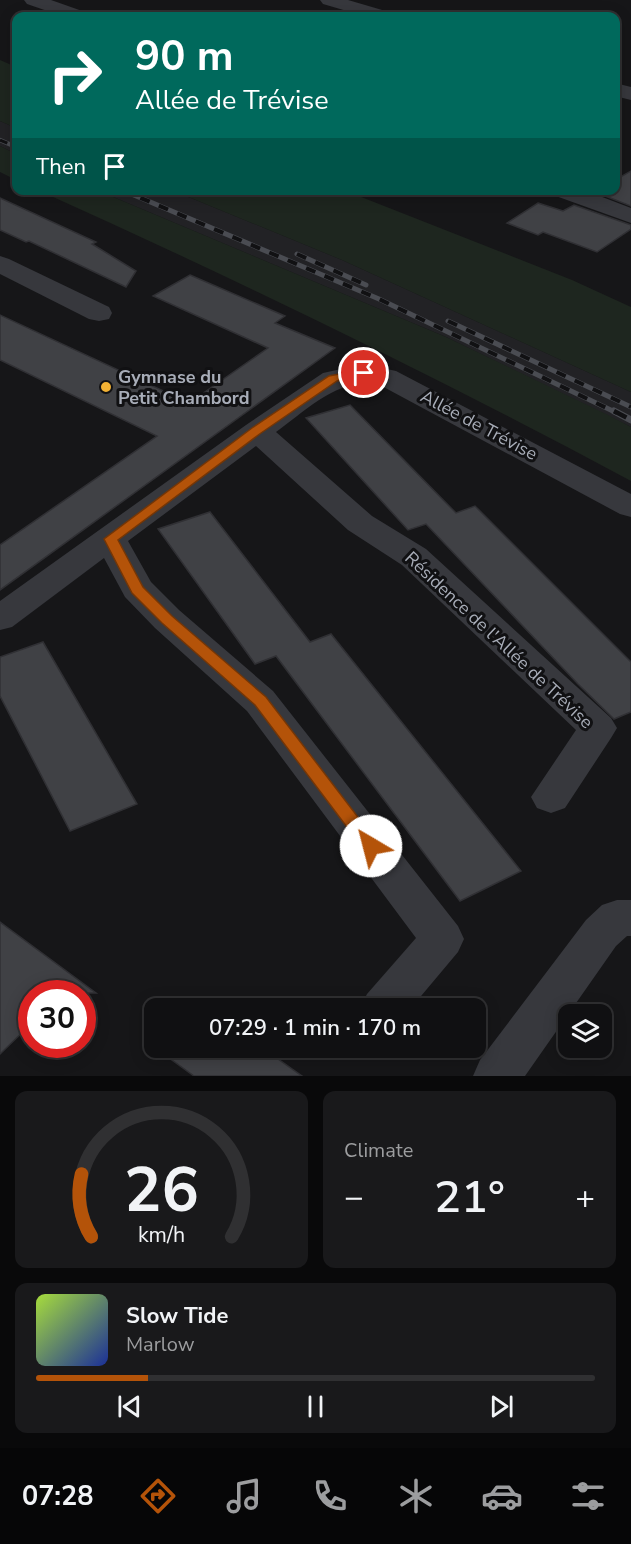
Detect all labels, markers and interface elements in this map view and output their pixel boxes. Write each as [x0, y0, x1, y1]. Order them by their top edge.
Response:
text: 90 m [135, 28, 234, 85]
icon: right [36, 36, 114, 114]
text: Allée de Trévise [135, 82, 329, 119]
icon: arrive [98, 150, 131, 183]
text: Then [36, 152, 86, 182]
pin [338, 347, 389, 398]
icon: arrive [347, 356, 380, 389]
place label: Gymnase du Petit Chambord [118, 365, 250, 410]
marker: Gymnase du Petit Chambord [99, 380, 113, 394]
street label: Allée de Trévise [416, 384, 542, 466]
street label: Résidence de l'Allée de Trévise [400, 546, 598, 734]
position arrow [339, 814, 403, 878]
speed limit sign: 30 [18, 980, 96, 1058]
map controls [558, 1004, 612, 1058]
button: layers [558, 1004, 612, 1058]
text: 07:29 · 1 min · 170 m [209, 1013, 421, 1043]
text: Climate [344, 1137, 413, 1164]
text: 26 [124, 1148, 199, 1233]
text: 21° [434, 1167, 505, 1228]
text: − [344, 1175, 364, 1220]
text: + [575, 1175, 595, 1220]
text: km/h [138, 1220, 185, 1250]
text: Slow Tide [126, 1301, 228, 1331]
text: Marlow [126, 1331, 194, 1358]
icon: previous [113, 1390, 146, 1423]
icon: pause [299, 1390, 332, 1423]
icon: next [485, 1390, 518, 1423]
icon: directions [137, 1475, 179, 1517]
icon: music [223, 1475, 265, 1517]
icon: phone [309, 1475, 351, 1517]
icon: climate [395, 1475, 437, 1517]
icon: car [481, 1475, 523, 1517]
icon: filters [567, 1475, 609, 1517]
text: 07:28 [22, 1478, 93, 1515]

